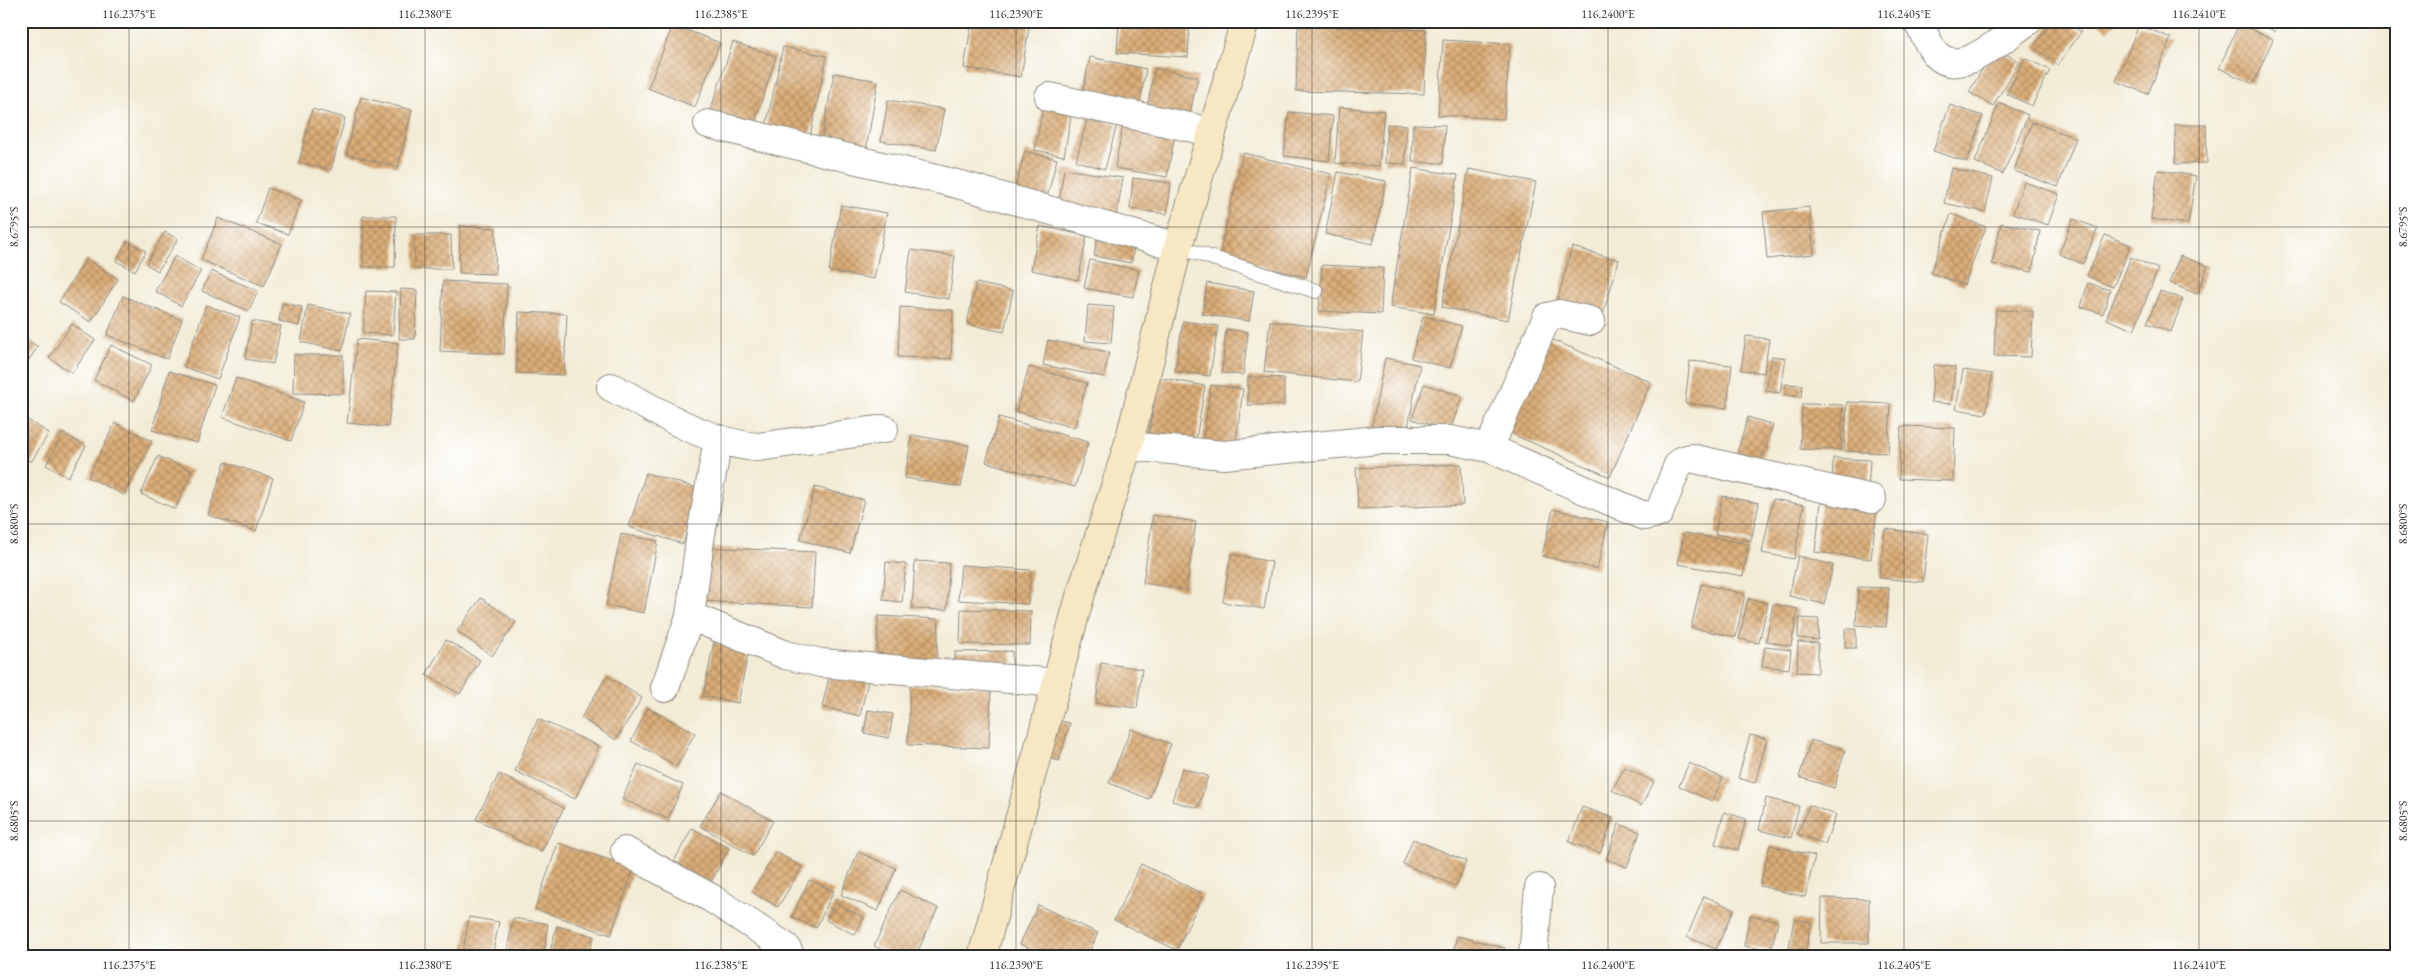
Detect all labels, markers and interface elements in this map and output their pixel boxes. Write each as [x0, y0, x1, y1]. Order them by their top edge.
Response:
text: 116.2375°E [102, 6, 156, 22]
text: 116.2380°E [398, 6, 452, 22]
text: 116.2385°E [694, 6, 748, 22]
text: 116.2390°E [989, 6, 1043, 22]
text: 116.2395°E [1285, 6, 1339, 22]
text: 116.2400°E [1581, 6, 1635, 22]
text: 116.2405°E [1877, 6, 1931, 22]
text: 116.2410°E [2172, 6, 2226, 22]
text: 8.6795°S [6, 206, 22, 247]
text: 8.6795°S [2395, 206, 2411, 247]
text: 8.6800°S [6, 503, 22, 544]
text: 8.6800°S [2395, 503, 2411, 544]
text: 8.6805°S [6, 800, 22, 841]
text: 8.6805°S [2395, 800, 2411, 841]
text: 116.2375°E [102, 957, 156, 973]
text: 116.2380°E [398, 957, 452, 973]
text: 116.2385°E [694, 957, 748, 973]
text: 116.2390°E [989, 957, 1043, 973]
text: 116.2395°E [1285, 957, 1339, 973]
text: 116.2400°E [1581, 957, 1635, 973]
text: 116.2405°E [1877, 957, 1931, 973]
text: 116.2410°E [2172, 957, 2226, 973]

